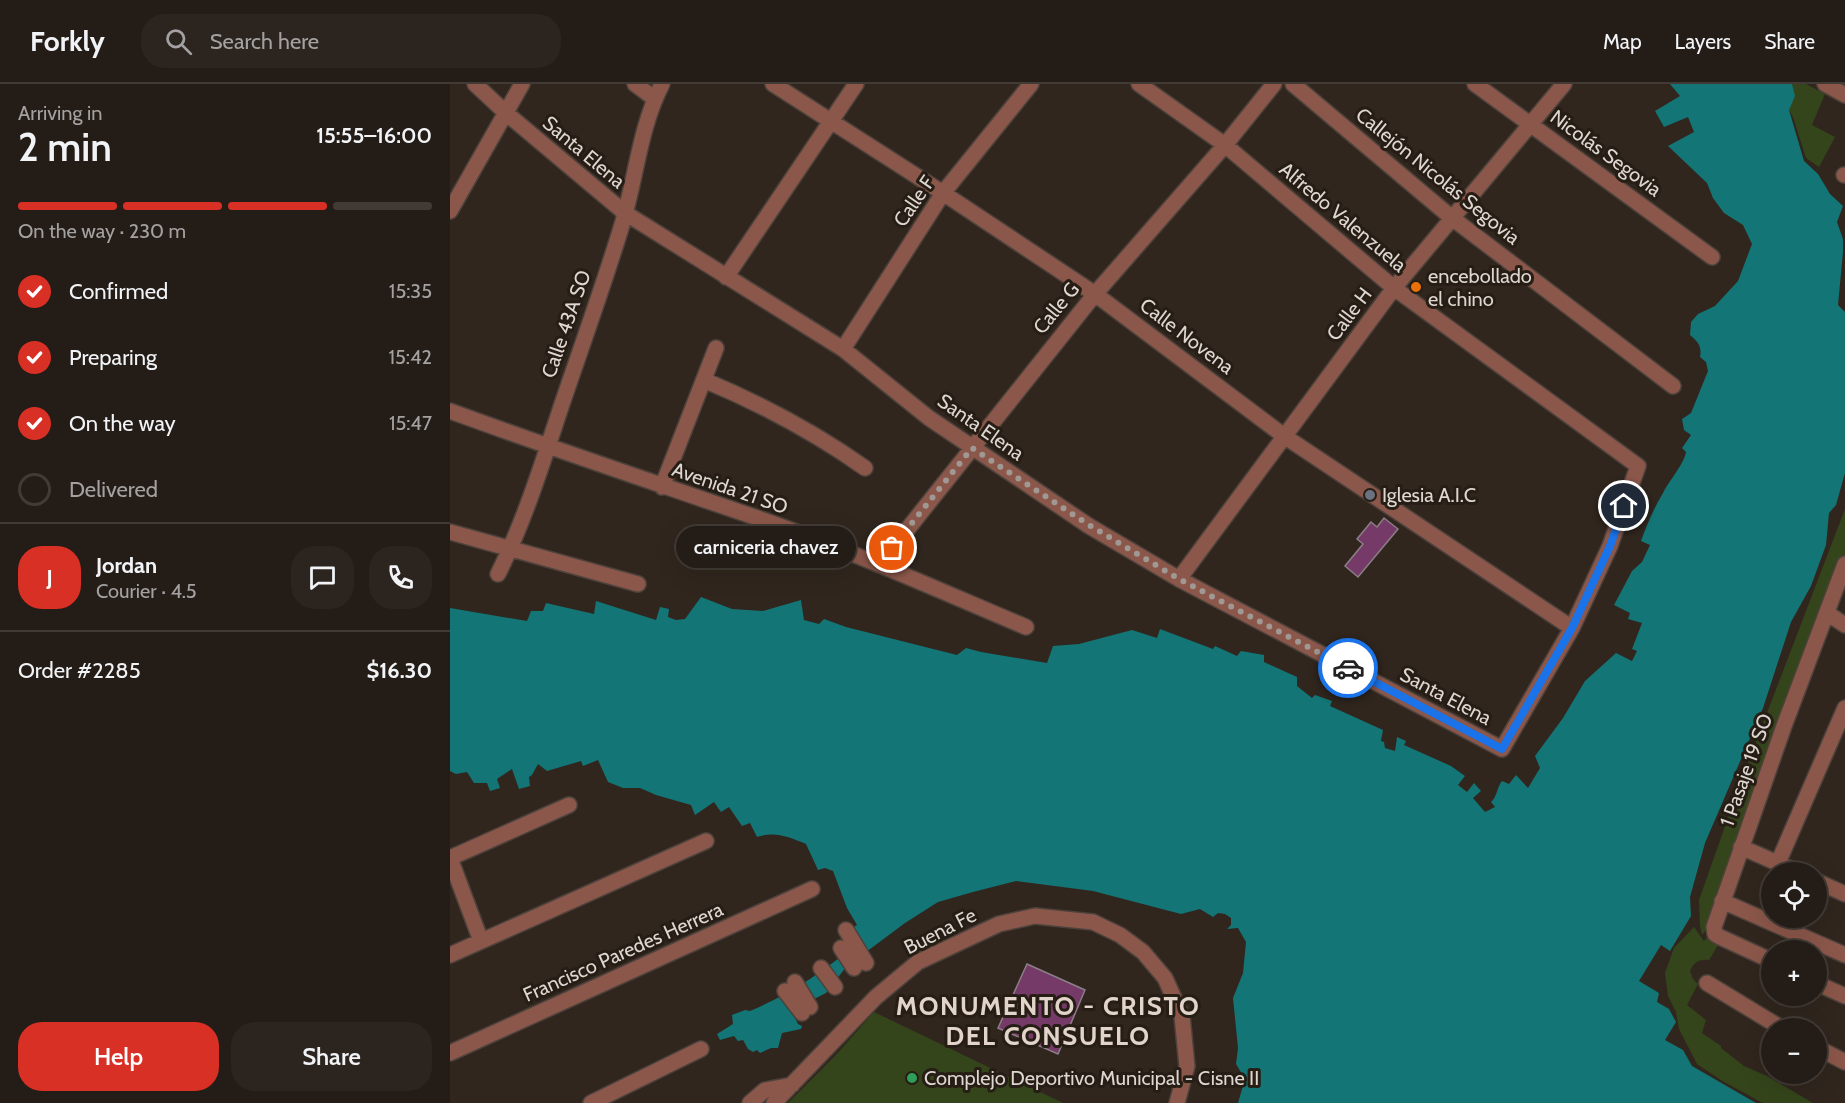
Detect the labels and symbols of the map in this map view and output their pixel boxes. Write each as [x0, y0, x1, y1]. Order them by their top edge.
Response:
street label: Callejón Nicolás Segovia [1351, 102, 1525, 250]
street label: Nicolás Segovia [1546, 105, 1667, 202]
street label: Santa Elena [538, 111, 630, 194]
street label: Alfredo Valenzuela [1275, 157, 1412, 277]
street label: Calle F [888, 170, 940, 231]
place label: encebollado el chino [1428, 264, 1532, 311]
street label: Calle 43A SO [536, 267, 596, 381]
street label: Calle G [1028, 277, 1084, 339]
marker: encebollado el chino [1409, 280, 1423, 294]
street label: Calle H [1321, 283, 1377, 345]
street label: Calle Novena [1135, 293, 1239, 379]
street label: Santa Elena [933, 389, 1029, 466]
street label: Avenida 21 SO [669, 457, 791, 519]
pin [1598, 480, 1649, 531]
place label: Iglesia A.I.C [1382, 483, 1476, 507]
marker: Iglesia A.I.C [1363, 488, 1377, 502]
pin [866, 522, 917, 573]
callout: carniceria chavez [676, 527, 856, 569]
courier [1318, 638, 1378, 698]
street label: Santa Elena [1396, 662, 1496, 730]
street label: 1 Pasaje 19 SO [1715, 710, 1777, 830]
street label: Francisco Paredes Herrera [519, 897, 727, 1007]
street label: Buena Fe [900, 903, 980, 959]
district label: MONUMENTO - CRISTO DEL CONSUELO [896, 990, 1200, 1052]
place label: Complejo Deportivo Municipal - Cisne II [924, 1066, 1259, 1090]
marker: Complejo Deportivo Municipal - Cisne II [905, 1071, 919, 1085]

